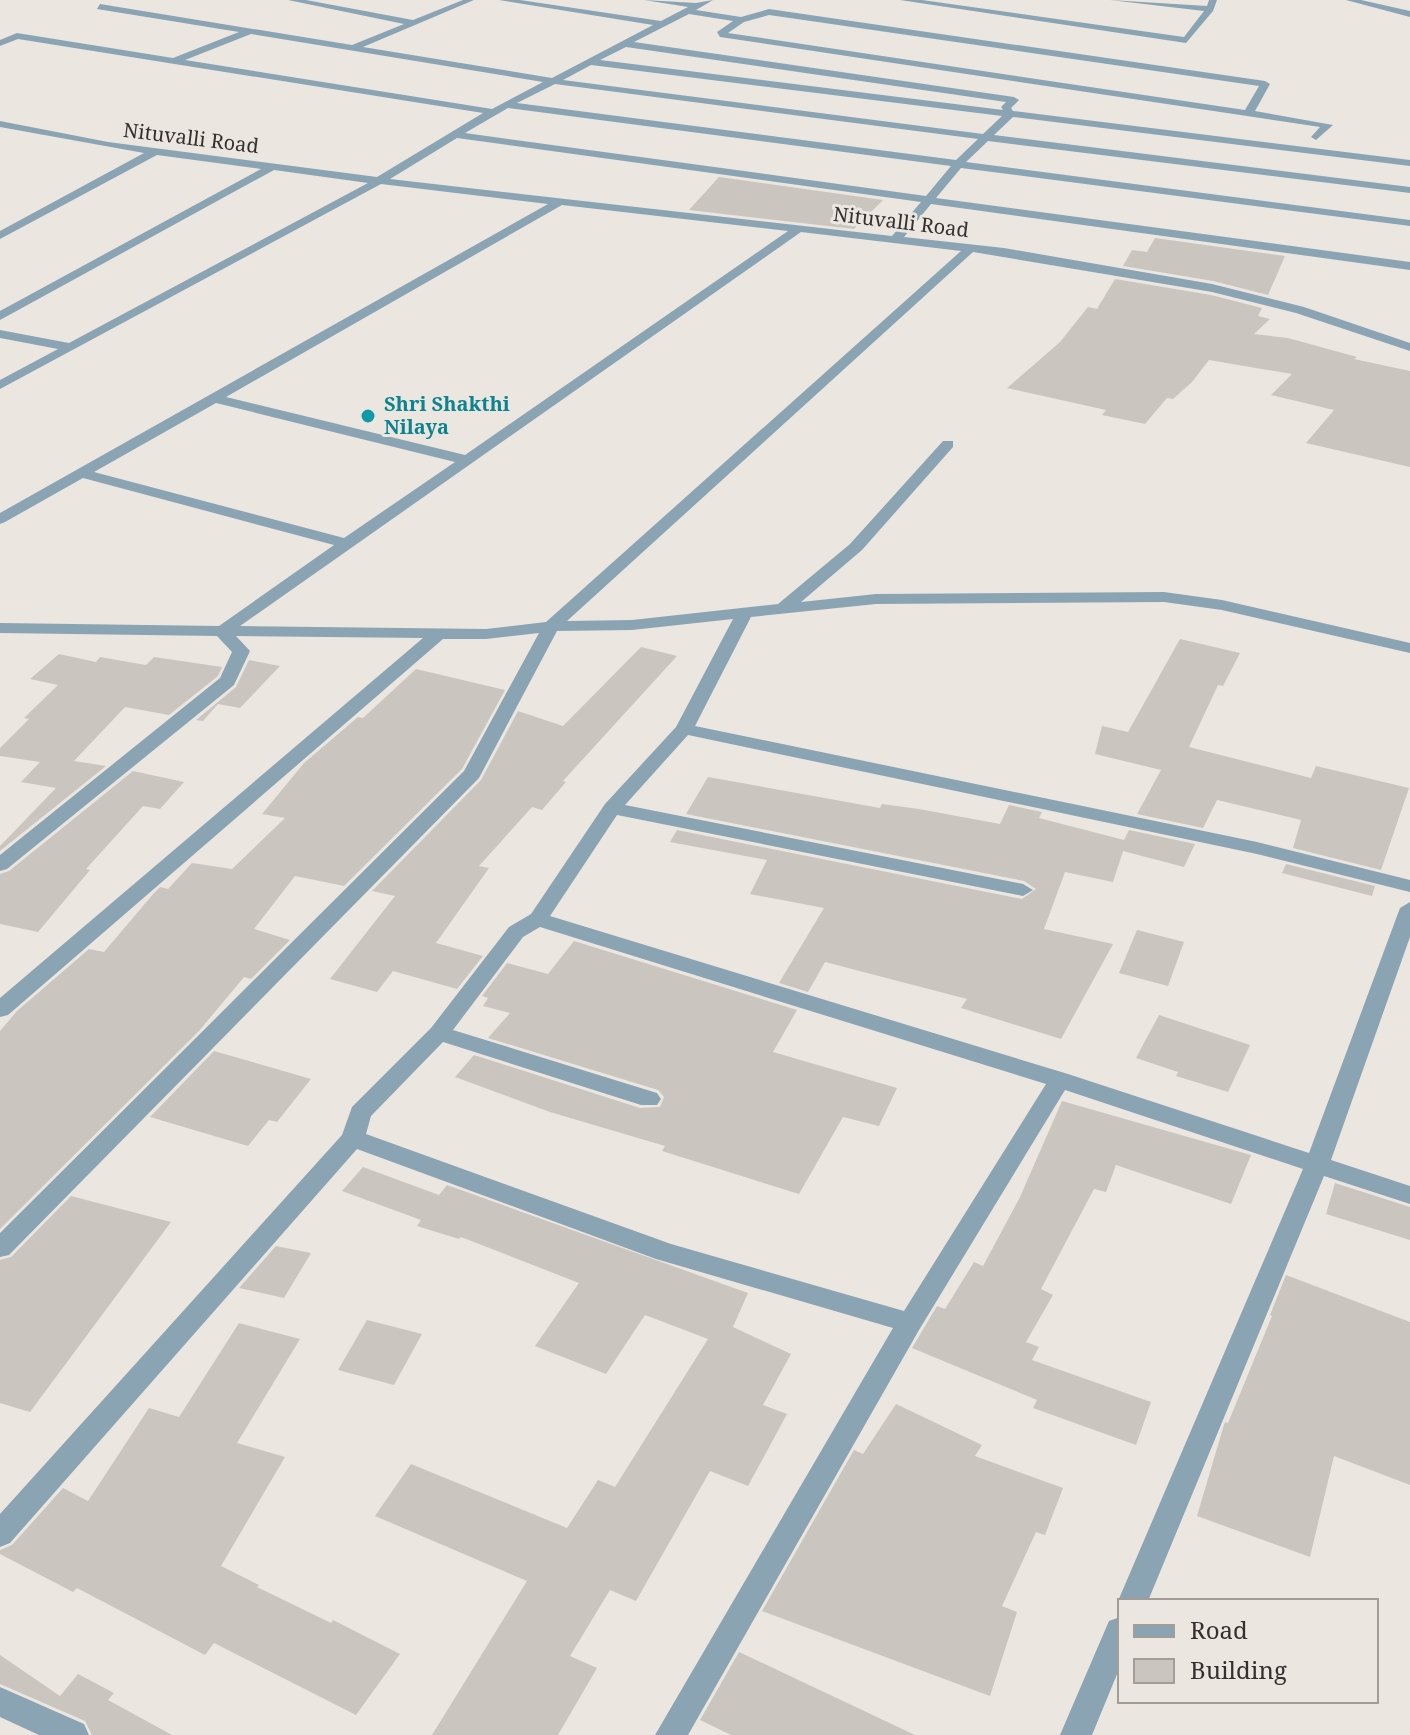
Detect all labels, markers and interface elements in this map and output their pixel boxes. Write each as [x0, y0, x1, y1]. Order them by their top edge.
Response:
street label: Nituvalli Road [122, 116, 260, 159]
street label: Nituvalli Road [832, 200, 970, 243]
place label: Shri Shakthi Nilaya [384, 390, 510, 440]
marker: Shri Shakthi Nilaya [359, 407, 377, 425]
legend [1118, 1599, 1378, 1703]
text: Road [1190, 1613, 1248, 1646]
text: Building [1190, 1653, 1287, 1686]

